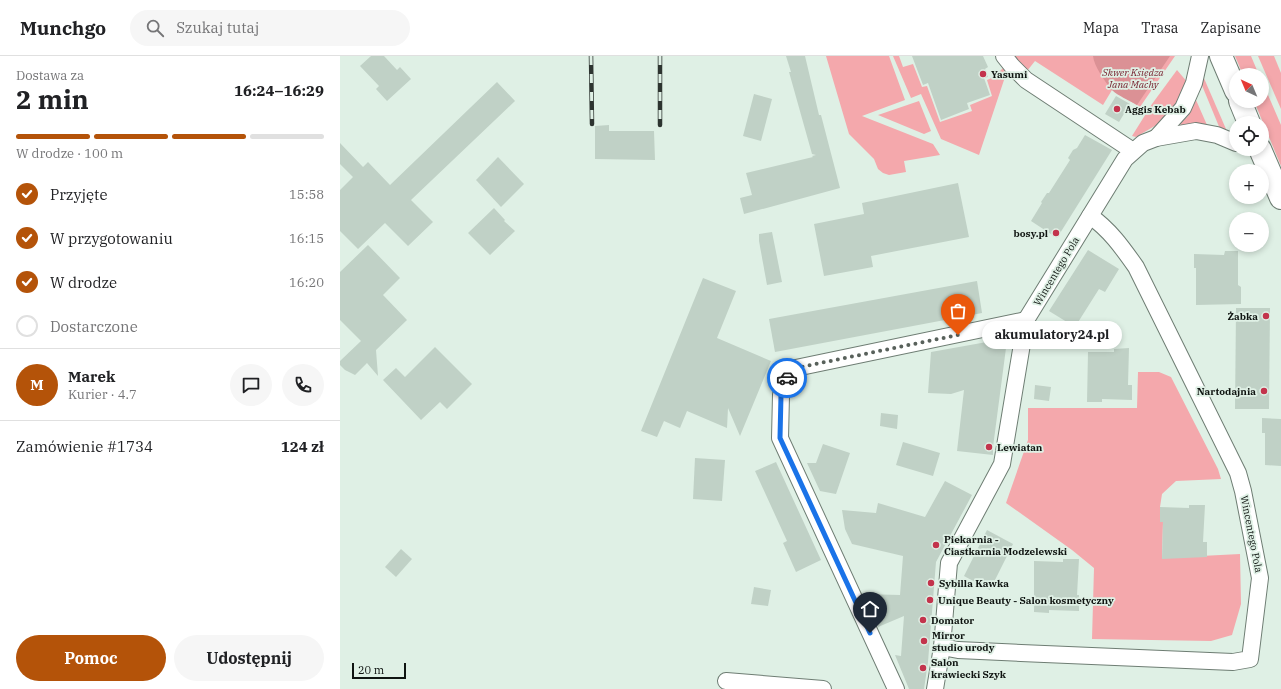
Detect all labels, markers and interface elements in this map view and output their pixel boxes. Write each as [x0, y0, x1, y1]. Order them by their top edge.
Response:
search box [130, 10, 410, 46]
text: Munchgo [20, 16, 106, 40]
icon: search [144, 17, 166, 39]
text: Szukaj tutaj [176, 18, 259, 37]
text: Mapa [1083, 19, 1119, 37]
text: Trasa [1141, 19, 1179, 37]
text: Zapisane [1201, 19, 1261, 37]
park label: Skwer Księdza Jana Machy [1101, 66, 1164, 91]
text: Dostawa za [16, 67, 84, 84]
place label: Yasumi [991, 68, 1028, 81]
north arrow [1229, 68, 1269, 108]
map controls [1229, 68, 1269, 252]
marker: Yasumi [978, 69, 988, 79]
text: 16:24–16:29 [234, 81, 324, 100]
text: 2 min [16, 82, 89, 116]
place label: Aggis Kebab [1125, 103, 1186, 116]
marker: Aggis Kebab [1112, 104, 1122, 114]
button: locate [1229, 116, 1269, 156]
text: W drodze · 100 m [16, 145, 123, 162]
button: + [1229, 164, 1269, 204]
icon: check [16, 183, 38, 205]
text: Przyjęte [50, 185, 107, 204]
text: 15:58 [289, 186, 324, 203]
button: − [1229, 212, 1269, 252]
icon: check [16, 227, 38, 249]
place label: bosy.pl [1013, 227, 1048, 240]
marker: bosy.pl [1051, 228, 1061, 238]
text: W przygotowaniu [50, 229, 173, 248]
text: 16:15 [289, 230, 324, 247]
street label: Wincentego Pola [1031, 234, 1082, 308]
icon: check [16, 271, 38, 293]
text: W drodze [50, 273, 117, 292]
text: 16:20 [289, 274, 324, 291]
pin [941, 294, 975, 335]
icon: bag [947, 300, 969, 322]
place label: Żabka [1227, 310, 1258, 323]
marker: Żabka [1261, 311, 1271, 321]
text: Dostarczone [50, 317, 138, 336]
callout: akumulatory24.pl [982, 321, 1122, 349]
text: akumulatory24.pl [995, 326, 1109, 343]
courier [767, 358, 807, 398]
button: chat [230, 364, 272, 406]
button: phone [282, 364, 324, 406]
text: Marek [68, 367, 115, 386]
icon: car [776, 367, 798, 389]
text: M [30, 375, 44, 394]
place label: Nartodajnia [1197, 385, 1256, 398]
text: Kurier · 4.7 [68, 386, 137, 403]
marker: Nartodajnia [1259, 386, 1269, 396]
text: Zamówienie #1734 [16, 437, 153, 456]
text: 124 zł [281, 437, 324, 456]
place label: Lewiatan [997, 441, 1043, 454]
marker: Lewiatan [984, 442, 994, 452]
street label: Wincentego Pola [1238, 494, 1265, 574]
place label: Piekarnia - Ciastkarnia Modzelewski [944, 533, 1068, 558]
marker: Piekarnia - Ciastkarnia Modzelewski [931, 540, 941, 550]
place label: Sybilla Kawka [939, 577, 1009, 590]
marker: Sybilla Kawka [926, 578, 936, 588]
pin [853, 592, 887, 633]
place label: Unique Beauty - Salon kosmetyczny [938, 594, 1114, 607]
marker: Unique Beauty - Salon kosmetyczny [925, 595, 935, 605]
icon: home [859, 598, 881, 620]
place label: Domator [931, 614, 974, 627]
marker: Domator [918, 615, 928, 625]
place label: Mirror studio urody [932, 629, 995, 654]
button: Pomoc [16, 635, 166, 681]
button: Udostępnij [174, 635, 324, 681]
marker: Mirror studio urody [919, 636, 929, 646]
place label: Salon krawiecki Szyk [931, 656, 1007, 681]
scale bar [352, 661, 406, 680]
text: 20 m [358, 663, 384, 677]
marker: Salon krawiecki Szyk [918, 663, 928, 673]

